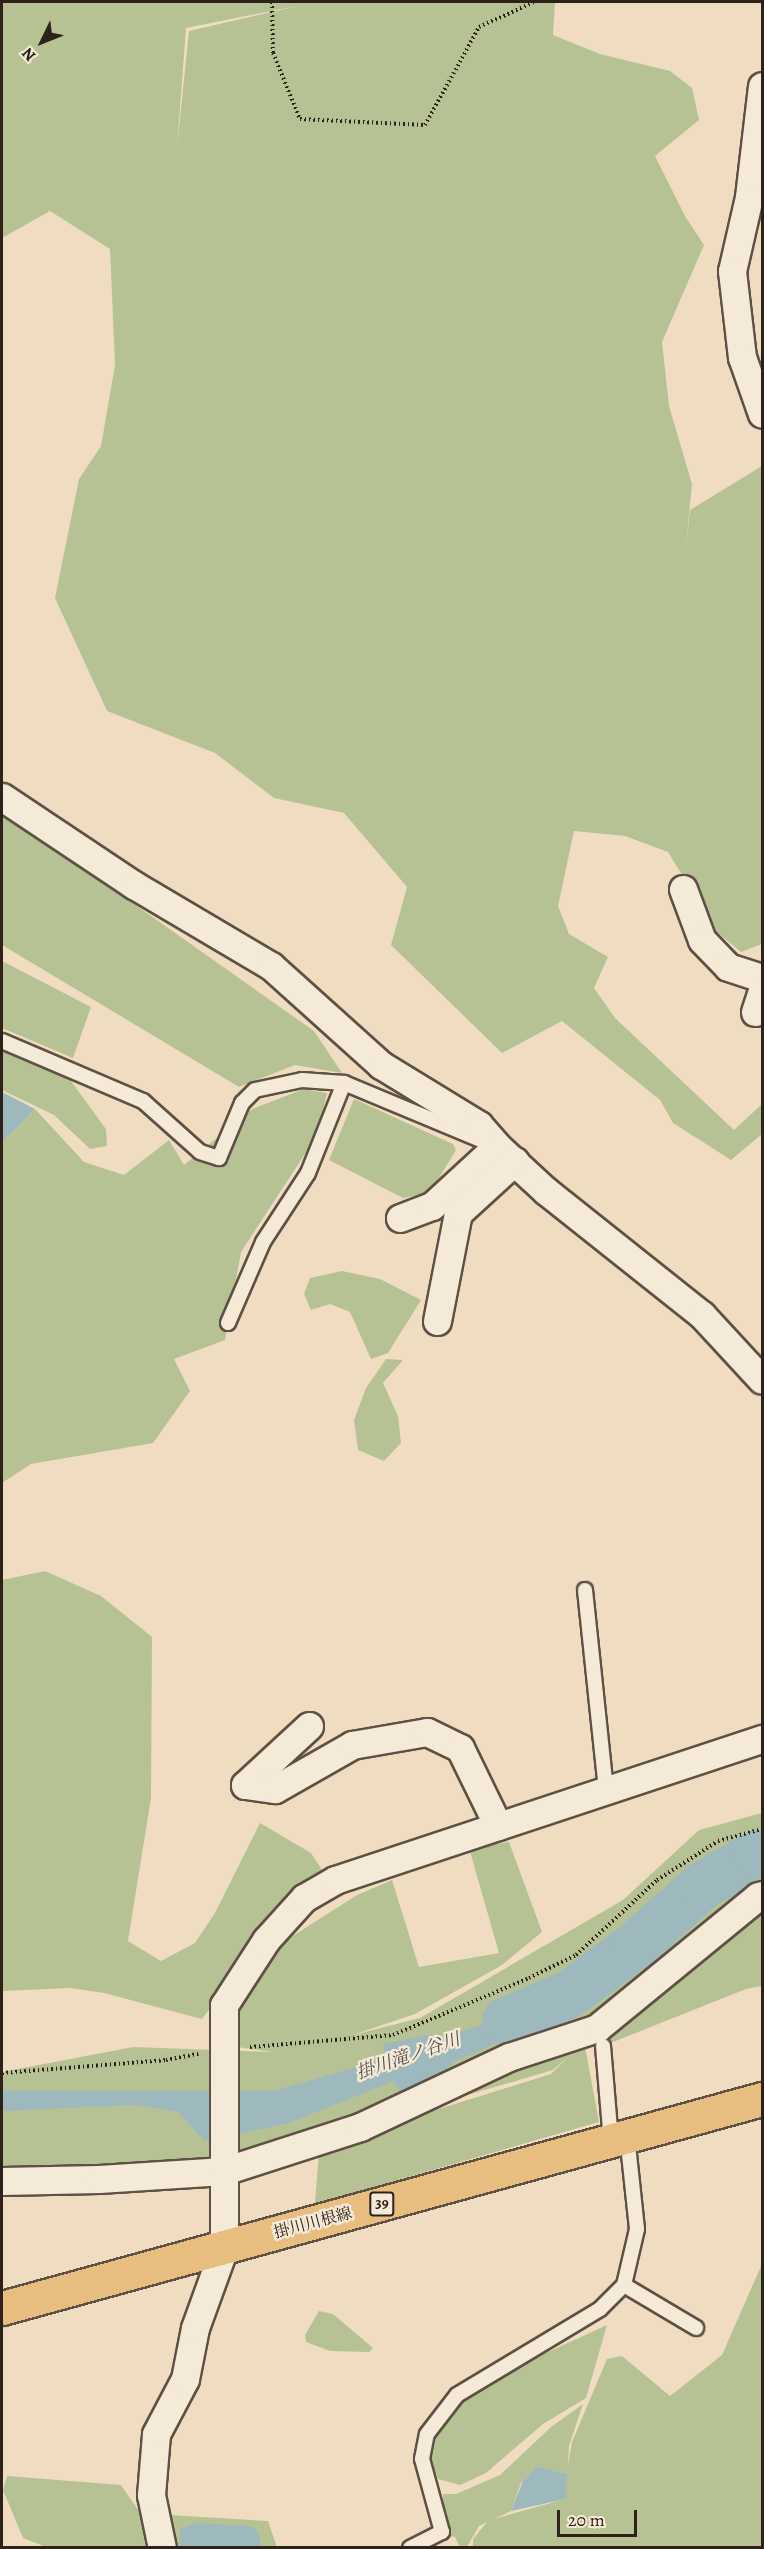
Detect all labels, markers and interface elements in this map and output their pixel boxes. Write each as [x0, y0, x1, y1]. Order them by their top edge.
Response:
north arrow [12, 12, 72, 72]
text: N [17, 43, 41, 66]
water label: 掛川滝ノ谷川 [353, 2028, 463, 2084]
road number: 39 [368, 2192, 395, 2216]
street label: 掛川川根線 [272, 2203, 354, 2243]
scale bar [560, 2498, 640, 2536]
text: 20 m [568, 2508, 605, 2532]

